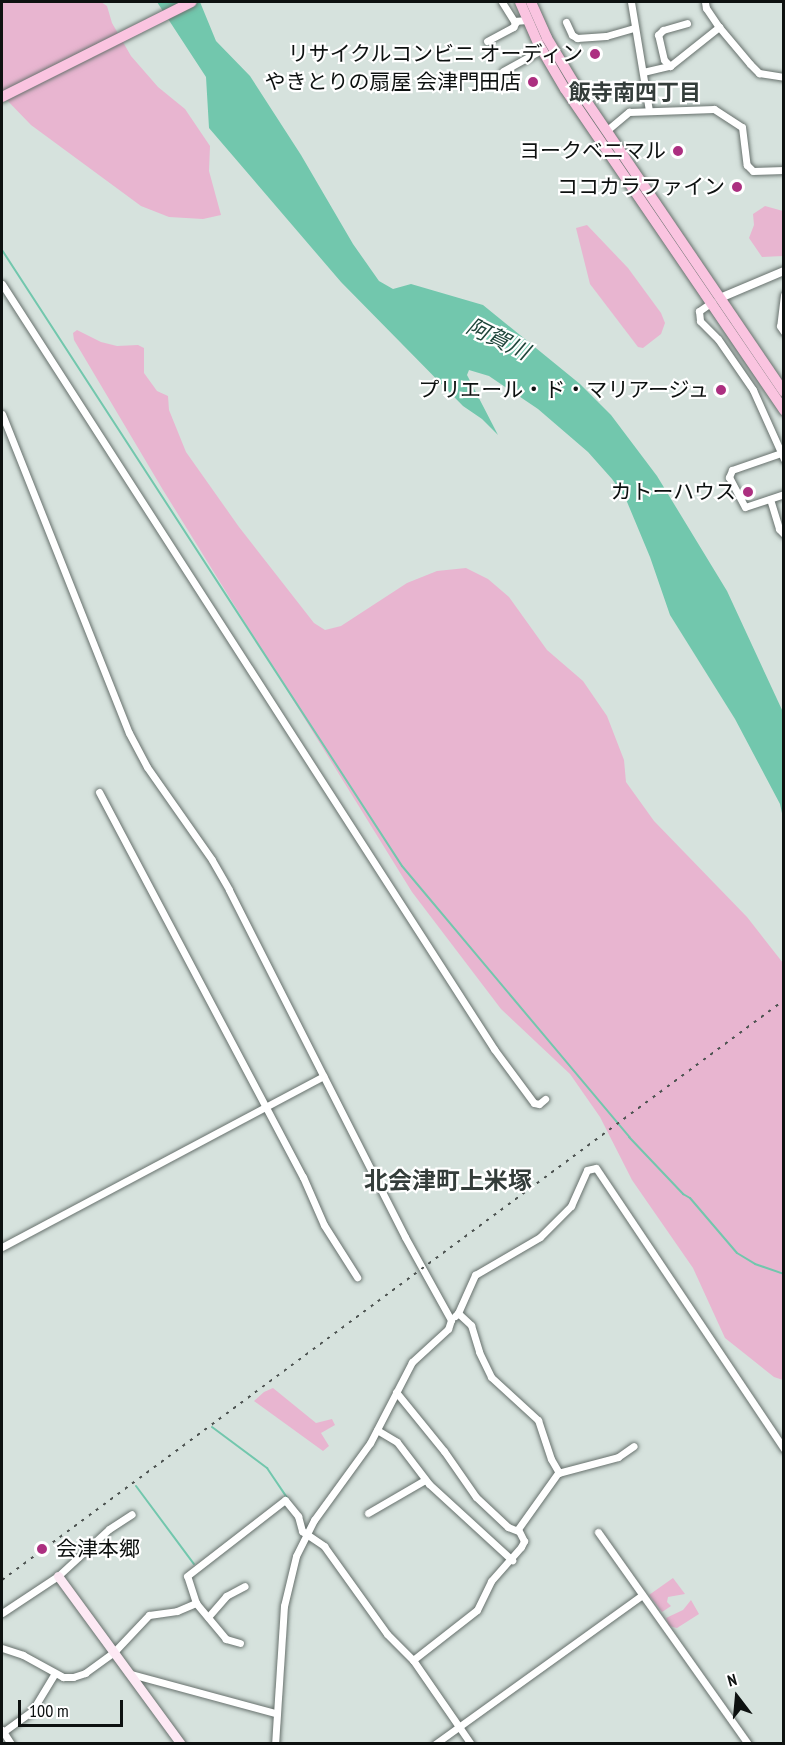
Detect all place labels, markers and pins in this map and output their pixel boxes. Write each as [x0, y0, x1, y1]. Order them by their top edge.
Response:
place label: リサイクルコンビニ オーディン [285, 41, 583, 67]
marker: リサイクルコンビニ オーディン [588, 47, 602, 61]
place label: やきとりの扇屋 会津門田店 [265, 69, 521, 95]
marker: やきとりの扇屋 会津門田店 [526, 75, 540, 89]
place label: ヨークベニマル [519, 138, 666, 164]
marker: ヨークベニマル [671, 144, 685, 158]
place label: ココカラファイン [557, 174, 725, 200]
marker: ココカラファイン [730, 180, 744, 194]
place label: プリエール・ド・マリアージュ [416, 377, 709, 403]
marker: プリエール・ド・マリアージュ [714, 383, 728, 397]
place label: カトーハウス [610, 479, 736, 505]
marker: カトーハウス [741, 485, 755, 499]
place label: 会津本郷 [56, 1536, 140, 1562]
marker: 会津本郷 [33, 1540, 51, 1558]

